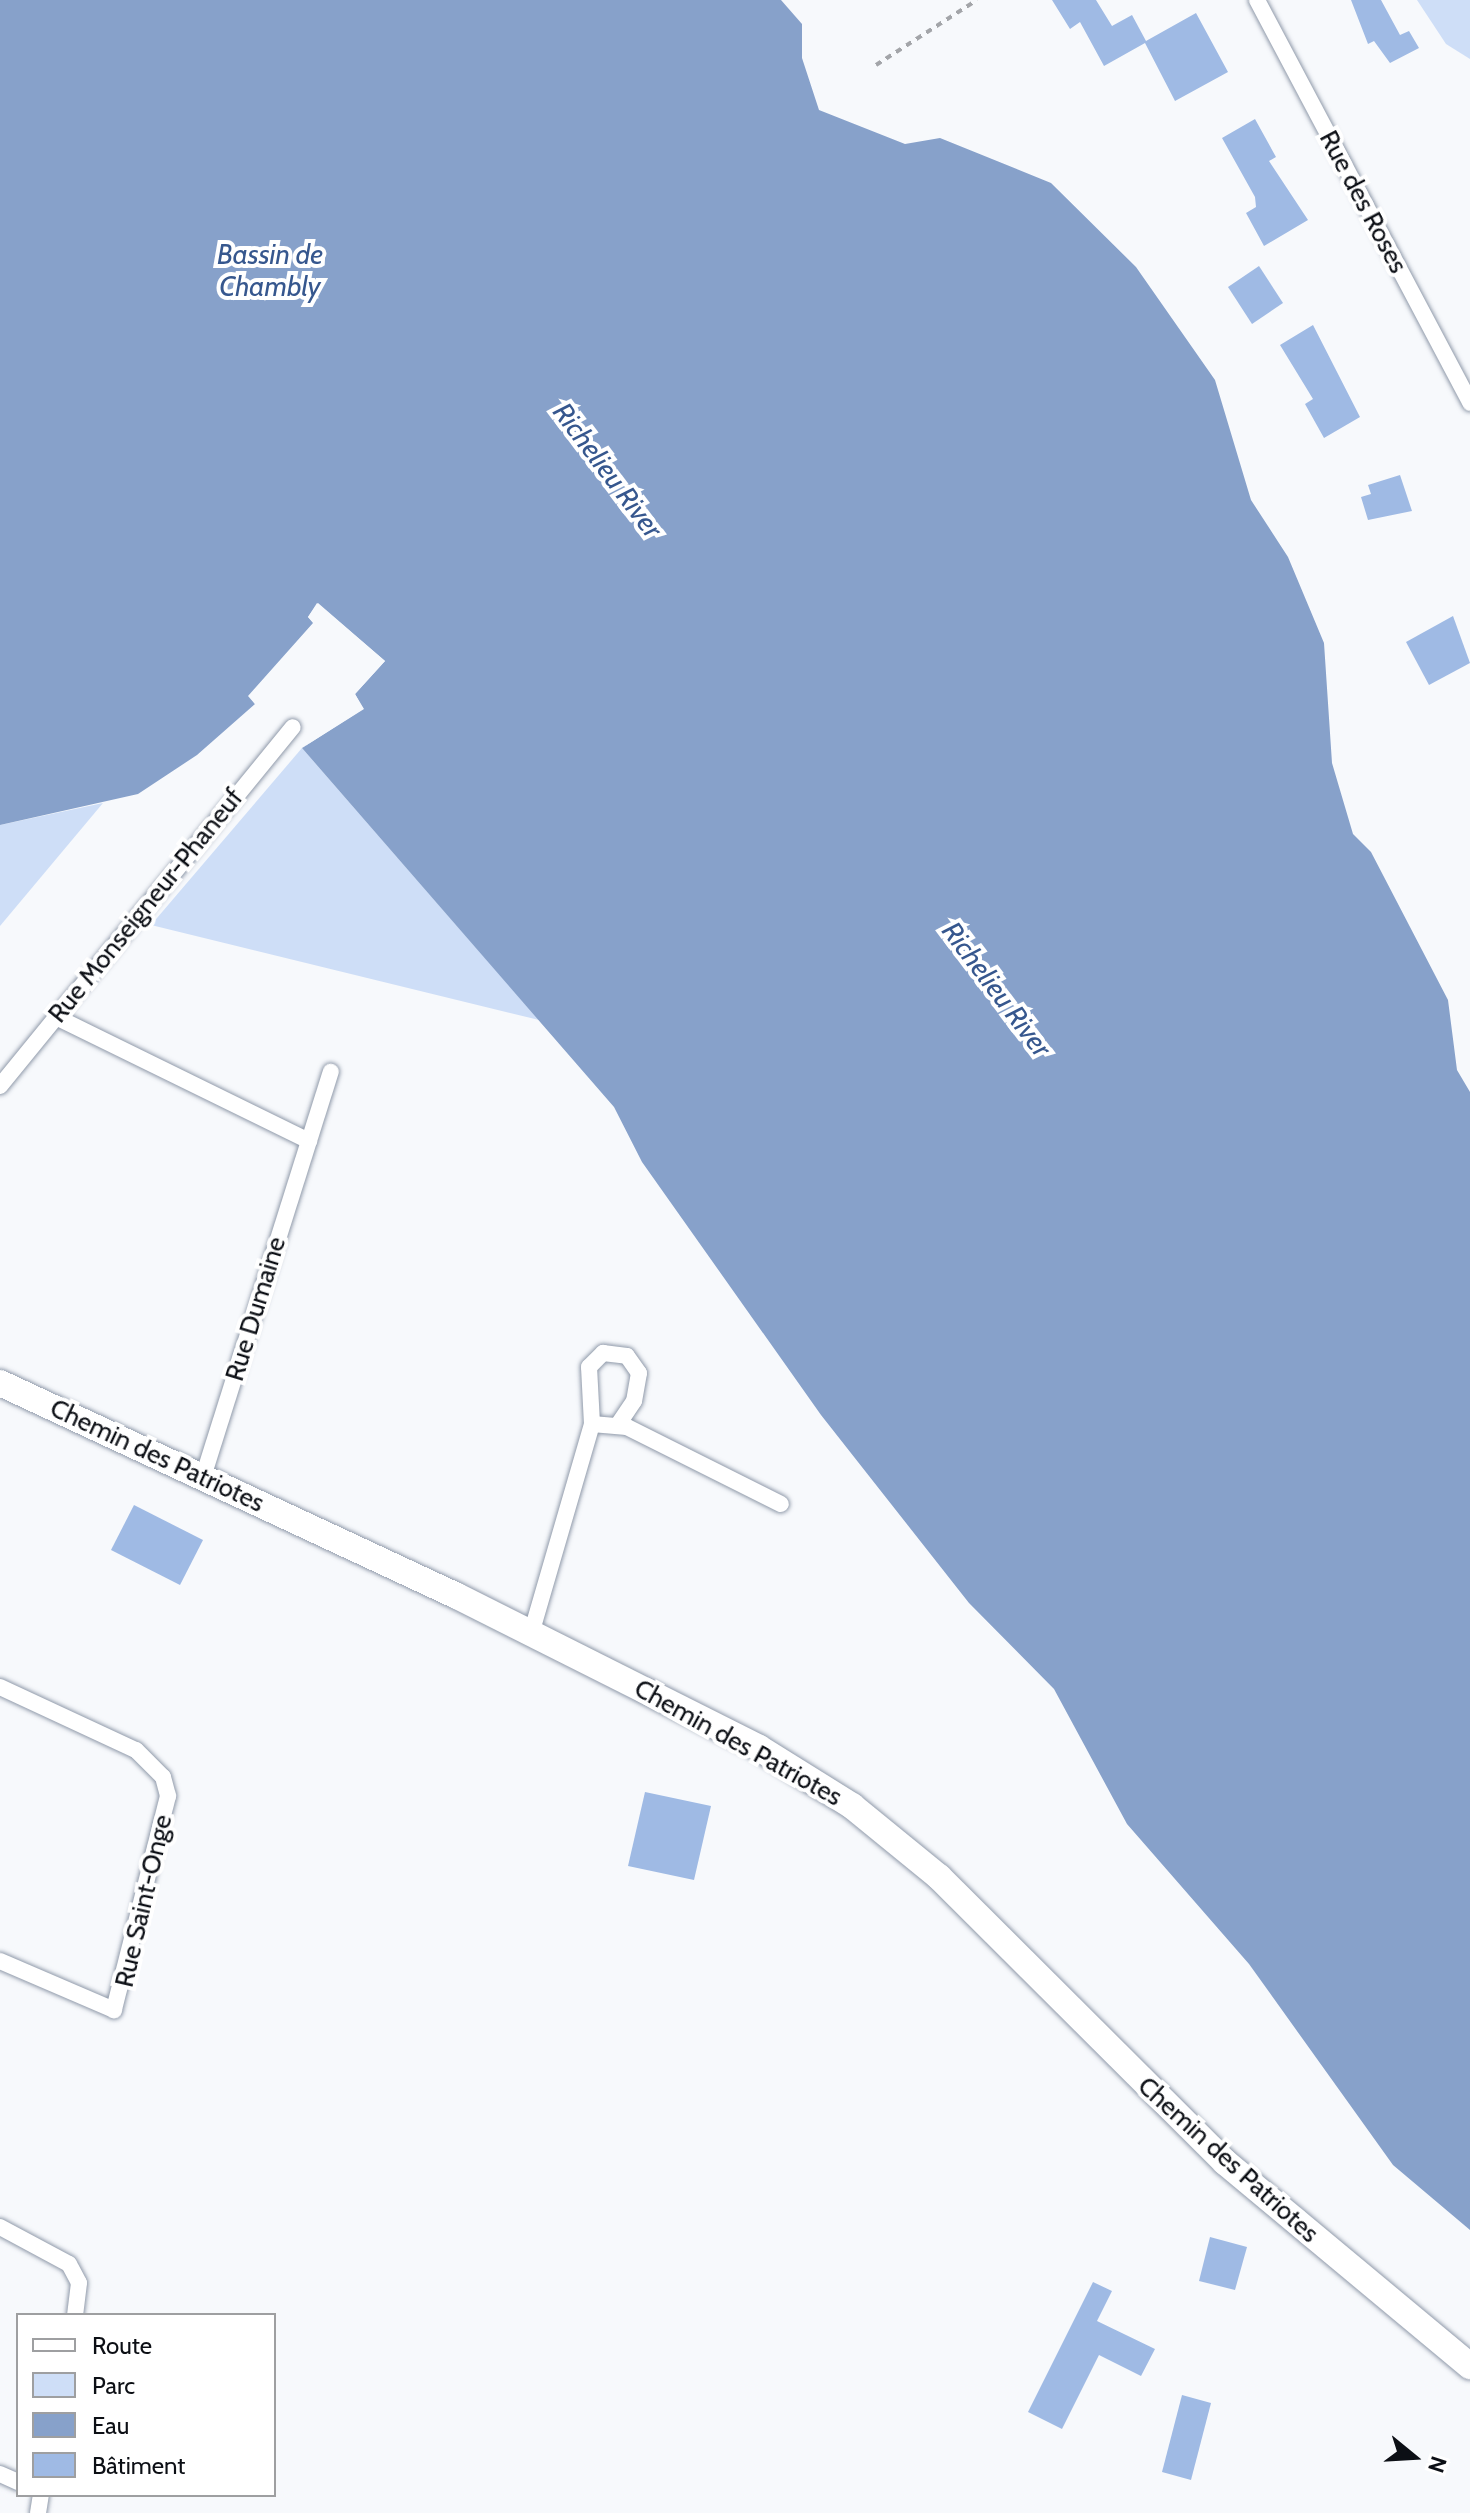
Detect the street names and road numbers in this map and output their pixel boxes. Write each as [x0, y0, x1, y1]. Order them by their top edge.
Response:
street label: Rue des Roses [1312, 125, 1414, 279]
street label: Rue Monseigneur-Phaneuf [42, 783, 250, 1029]
street label: Rue Dumaine [219, 1233, 293, 1385]
street label: Chemin des Patriotes [45, 1393, 269, 1519]
street label: Chemin des Patriotes [629, 1673, 847, 1813]
street label: Rue Saint-Onge [109, 1812, 179, 1990]
street label: Chemin des Patriotes [1131, 2071, 1325, 2249]

